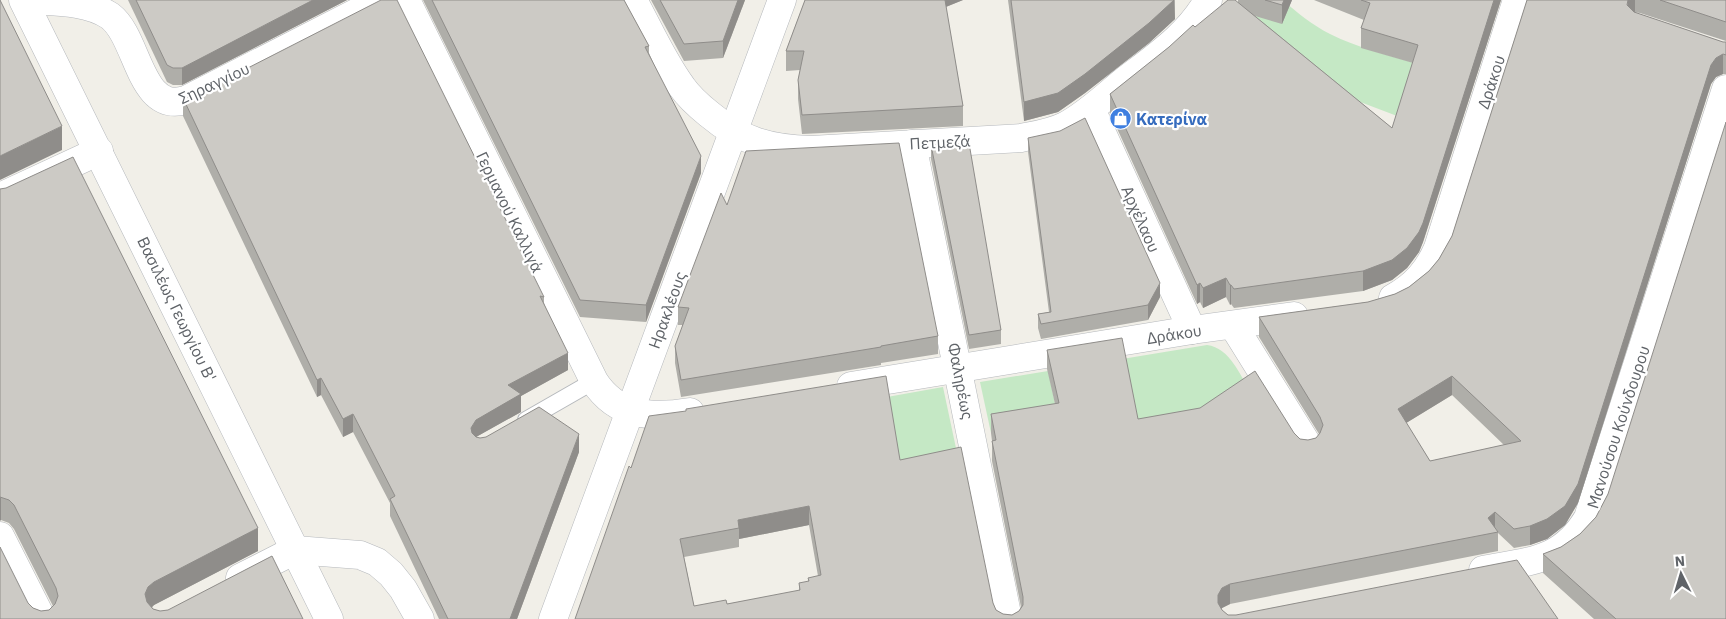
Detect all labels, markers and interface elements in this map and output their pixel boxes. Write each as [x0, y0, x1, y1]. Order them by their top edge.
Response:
street label: Δράκου [1473, 52, 1509, 112]
street label: Σηραγγίου [175, 58, 253, 108]
shop icon: Κατερίνα [1108, 107, 1132, 131]
place label: Κατερίνα [1136, 109, 1207, 129]
street label: Πετμεζά [909, 130, 971, 154]
street label: Γερμανού Καλλιγά [472, 148, 548, 276]
street label: Αρχέλαου [1117, 183, 1165, 255]
street label: Βασιλέως Γεωργίου Β' [133, 233, 221, 385]
street label: Ηρακλέους [644, 268, 690, 351]
street label: Δράκου [1145, 320, 1203, 348]
street label: Φαληρέως [944, 341, 978, 421]
street label: Μανούσου Κούνδουρου [1582, 343, 1654, 511]
north arrow [1656, 549, 1706, 599]
text: N [1674, 552, 1686, 570]

